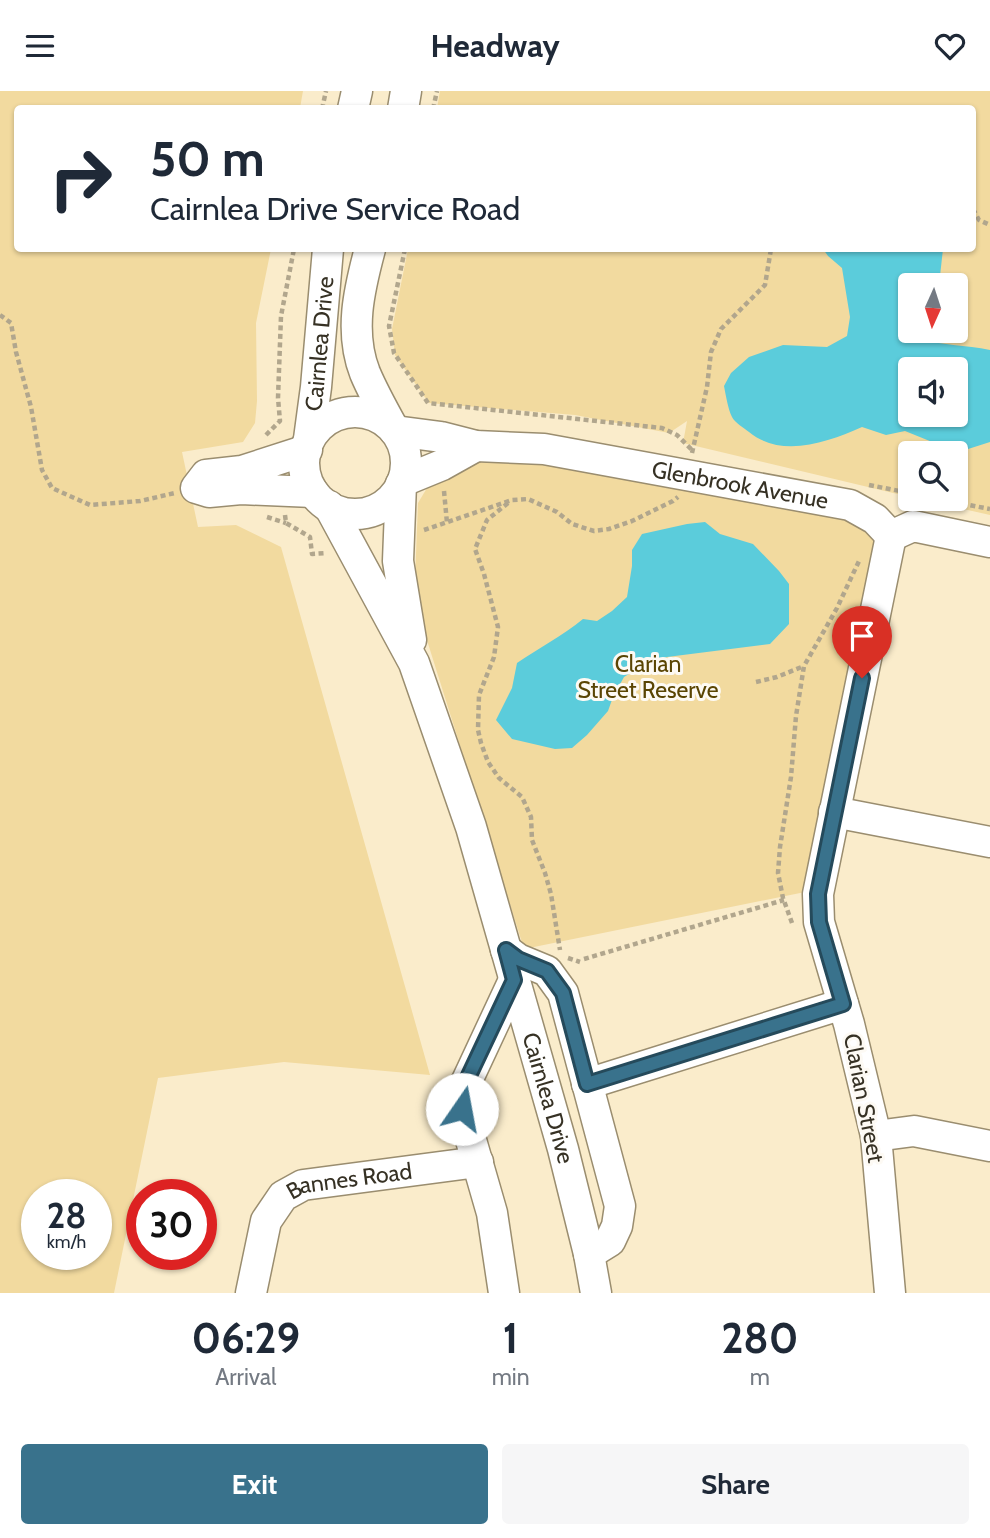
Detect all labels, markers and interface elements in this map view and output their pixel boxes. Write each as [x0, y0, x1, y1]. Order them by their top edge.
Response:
text: Headway [430, 26, 560, 65]
icon: menu [21, 27, 59, 65]
icon: heart [931, 27, 969, 65]
text: 50 m [150, 129, 265, 188]
icon: right [35, 133, 126, 224]
text: Cairnlea Drive Service Road [150, 189, 520, 228]
north arrow [898, 273, 968, 343]
map controls [898, 273, 968, 511]
street label: Cairnlea Drive [299, 275, 340, 413]
button: sound [898, 357, 968, 427]
button: search [898, 441, 968, 511]
street label: Glenbrook Avenue [650, 455, 831, 515]
pin [832, 606, 892, 678]
icon: arrive [843, 617, 881, 655]
park label: Clarian Street Reserve [578, 650, 719, 704]
street label: Cairnlea Drive [516, 1029, 580, 1167]
street label: Clarian Street [838, 1031, 890, 1165]
position arrow [425, 1072, 499, 1146]
street label: Bannes Road [281, 1157, 414, 1205]
speed limit sign: 30 [126, 1179, 217, 1270]
text: 28 [47, 1194, 86, 1237]
text: km/h [47, 1231, 86, 1253]
text: 06:29 [192, 1312, 300, 1364]
text: 1 [503, 1312, 518, 1364]
text: 280 [721, 1312, 798, 1364]
text: Arrival [215, 1363, 276, 1391]
text: min [492, 1363, 530, 1391]
text: m [750, 1363, 770, 1391]
button: Exit [21, 1444, 488, 1524]
button: Share [502, 1444, 969, 1524]

